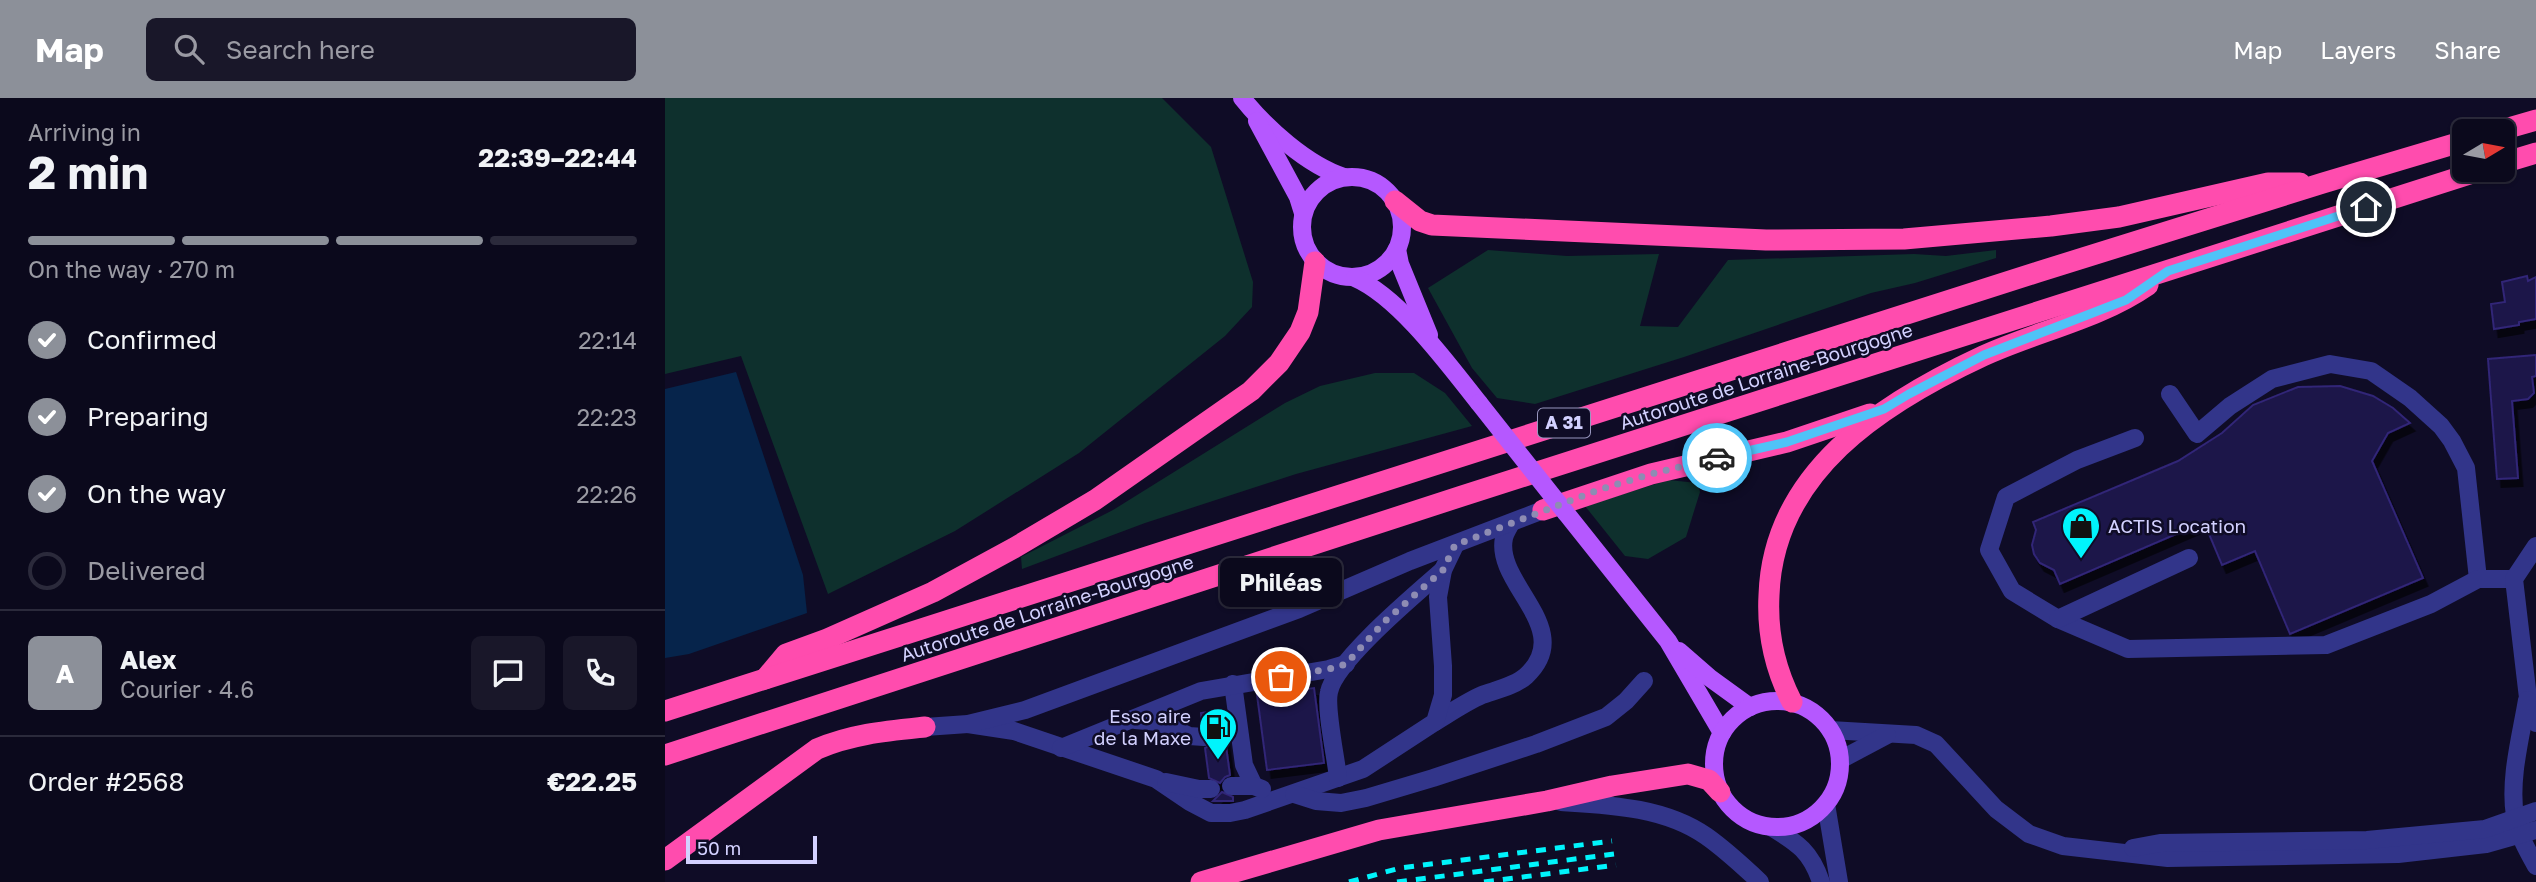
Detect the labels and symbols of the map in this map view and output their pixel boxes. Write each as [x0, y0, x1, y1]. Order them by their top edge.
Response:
north arrow [2452, 119, 2515, 182]
pin [2336, 177, 2396, 237]
street label: Autoroute de Lorraine-Bourgogne [1617, 317, 1915, 434]
road number: A 31 [1538, 408, 1590, 438]
courier [1682, 423, 1752, 493]
shop icon: ACTIS Location [2060, 505, 2102, 560]
place label: ACTIS Location [2108, 514, 2246, 537]
street label: Autoroute de Lorraine-Bourgogne [898, 549, 1196, 666]
callout: Philéas [1220, 558, 1342, 607]
pin [1251, 647, 1311, 707]
place label: Esso aire de la Maxe [1094, 704, 1191, 749]
fuel station icon: Esso aire de la Maxe [1197, 706, 1239, 761]
scale bar [686, 833, 817, 865]

